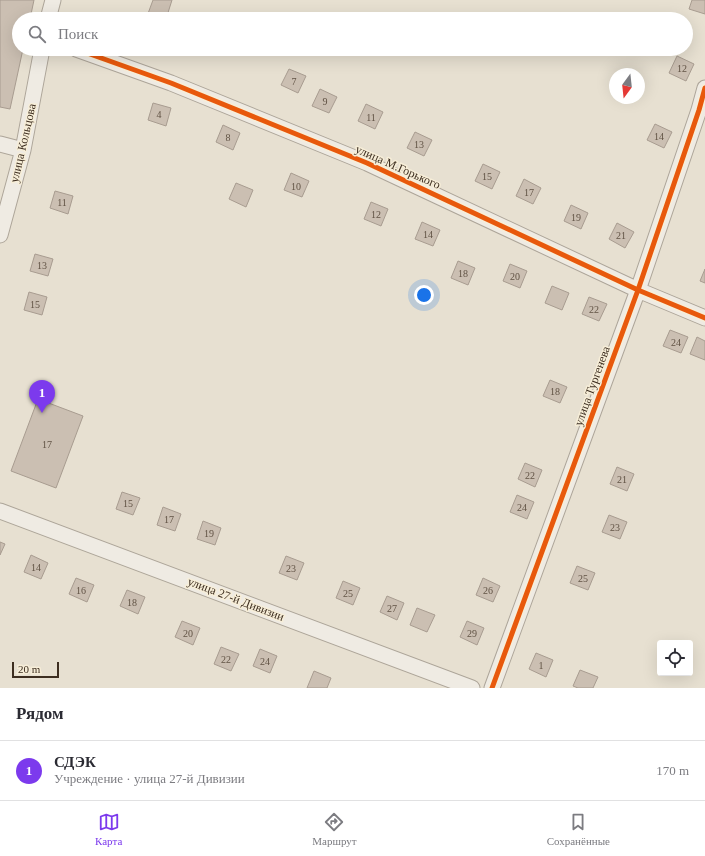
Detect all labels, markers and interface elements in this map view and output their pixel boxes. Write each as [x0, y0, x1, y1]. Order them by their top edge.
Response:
search box [12, 12, 693, 56]
icon: search [26, 23, 48, 45]
text: Поиск [58, 26, 98, 42]
house number: 12 [677, 63, 687, 74]
north arrow [609, 68, 645, 104]
house number: 7 [292, 76, 297, 87]
house number: 9 [323, 96, 328, 107]
street label: улица Кольцова [7, 102, 39, 184]
house number: 4 [157, 109, 162, 120]
house number: 11 [366, 112, 376, 123]
house number: 14 [654, 131, 664, 142]
house number: 8 [226, 132, 231, 143]
house number: 13 [414, 139, 424, 150]
street label: улица М.Горького [353, 142, 443, 192]
house number: 15 [482, 171, 492, 182]
house number: 10 [291, 181, 301, 192]
house number: 17 [524, 187, 534, 198]
house number: 11 [57, 197, 67, 208]
house number: 12 [371, 209, 381, 220]
house number: 19 [571, 212, 581, 223]
house number: 14 [423, 229, 433, 240]
house number: 21 [616, 230, 626, 241]
house number: 13 [37, 260, 47, 271]
house number: 18 [458, 268, 468, 279]
house number: 20 [510, 271, 520, 282]
your location [414, 285, 434, 305]
house number: 15 [30, 299, 40, 310]
house number: 22 [589, 304, 599, 315]
house number: 24 [671, 337, 681, 348]
street label: улица Тургенева [571, 343, 613, 428]
pin: 1 [29, 380, 55, 413]
house number: 18 [550, 386, 560, 397]
house number: 17 [42, 439, 52, 450]
house number: 22 [525, 470, 535, 481]
house number: 21 [617, 474, 627, 485]
house number: 15 [123, 498, 133, 509]
house number: 24 [517, 502, 527, 513]
house number: 17 [164, 514, 174, 525]
house number: 23 [610, 522, 620, 533]
house number: 19 [204, 528, 214, 539]
house number: 14 [31, 562, 41, 573]
house number: 23 [286, 563, 296, 574]
house number: 25 [578, 573, 588, 584]
street label: улица 27-й Дивизии [186, 574, 287, 624]
house number: 16 [76, 585, 86, 596]
house number: 26 [483, 585, 493, 596]
house number: 25 [343, 588, 353, 599]
house number: 18 [127, 597, 137, 608]
house number: 27 [387, 603, 397, 614]
house number: 20 [183, 628, 193, 639]
house number: 29 [467, 628, 477, 639]
map controls [657, 640, 693, 676]
button: locate [657, 640, 693, 676]
house number: 22 [221, 654, 231, 665]
house number: 24 [260, 656, 270, 667]
scale bar [12, 660, 59, 679]
house number: 1 [539, 660, 544, 671]
text: 20 m [18, 663, 40, 675]
text: Рядом [16, 704, 64, 723]
text: СДЭК [54, 754, 96, 770]
text: 1 [26, 763, 32, 778]
text: 170 m [656, 763, 689, 778]
text: Учреждение · улица 27-й Дивизии [54, 771, 245, 786]
tab: Карта [95, 811, 122, 847]
tab: Маршрут [312, 811, 357, 847]
tab: Сохранённые [547, 811, 610, 847]

